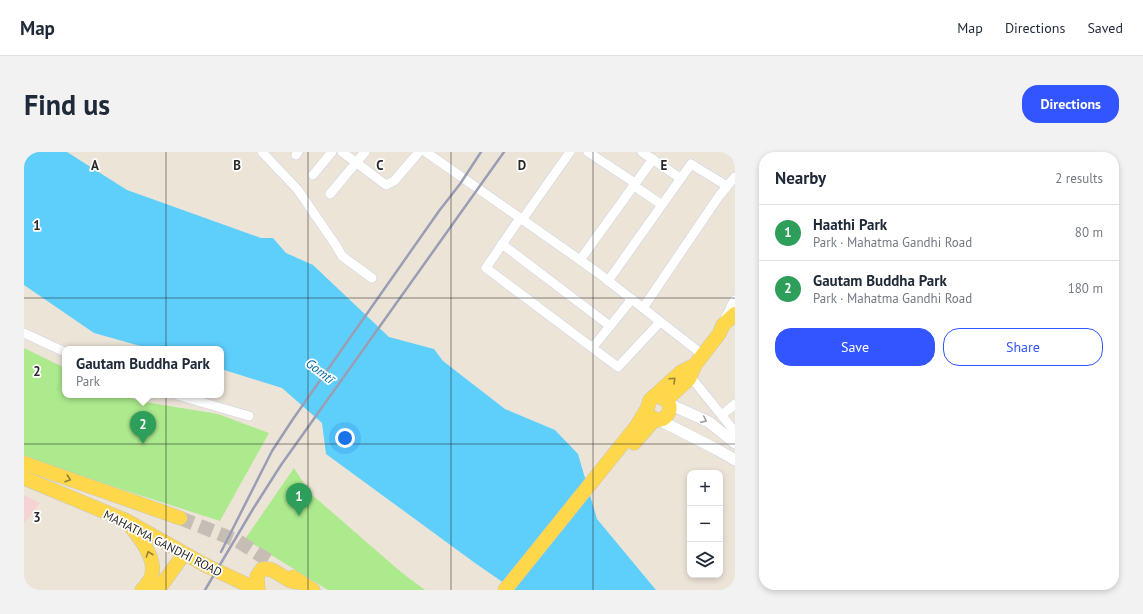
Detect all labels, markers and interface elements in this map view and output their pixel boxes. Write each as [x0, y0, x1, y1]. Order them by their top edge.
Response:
text: Map [20, 16, 55, 40]
text: Map [957, 19, 983, 37]
text: Directions [1005, 19, 1065, 37]
text: Saved [1087, 19, 1123, 37]
button: Directions [1022, 85, 1119, 123]
text: Find us [24, 86, 110, 123]
text: A [91, 157, 99, 174]
text: B [233, 157, 241, 174]
text: C [376, 157, 384, 174]
text: D [518, 157, 526, 174]
text: E [661, 157, 668, 174]
text: Nearby [775, 167, 826, 189]
text: 2 results [1055, 170, 1103, 187]
text: Haathi Park [813, 215, 887, 234]
text: 1 [33, 217, 41, 234]
text: 1 [784, 224, 792, 241]
text: 80 m [1075, 224, 1103, 241]
text: Park · Mahatma Gandhi Road [813, 234, 972, 251]
text: Gautam Buddha Park [813, 271, 947, 290]
text: 2 [784, 280, 792, 297]
text: 180 m [1068, 280, 1103, 297]
text: Park · Mahatma Gandhi Road [813, 290, 972, 307]
button: Save [775, 328, 935, 366]
button: Share [943, 328, 1103, 366]
popup [62, 346, 224, 398]
text: Gautam Buddha Park [76, 354, 210, 373]
water label: Gomtī [302, 355, 339, 388]
text: 2 [33, 363, 41, 380]
text: Park [76, 373, 100, 390]
one-way arrow [668, 377, 676, 385]
pin: 2 [130, 411, 156, 444]
one-way arrow [700, 415, 707, 423]
your location [335, 428, 355, 448]
map controls [687, 470, 723, 578]
button: + [687, 470, 723, 506]
one-way arrow [64, 474, 71, 483]
pin: 1 [286, 483, 312, 516]
button: − [687, 506, 723, 542]
street label: MAHATMA GANDHI ROAD [101, 507, 225, 580]
text: 3 [33, 509, 41, 526]
button: layers [687, 542, 723, 578]
one-way arrow [145, 551, 153, 558]

